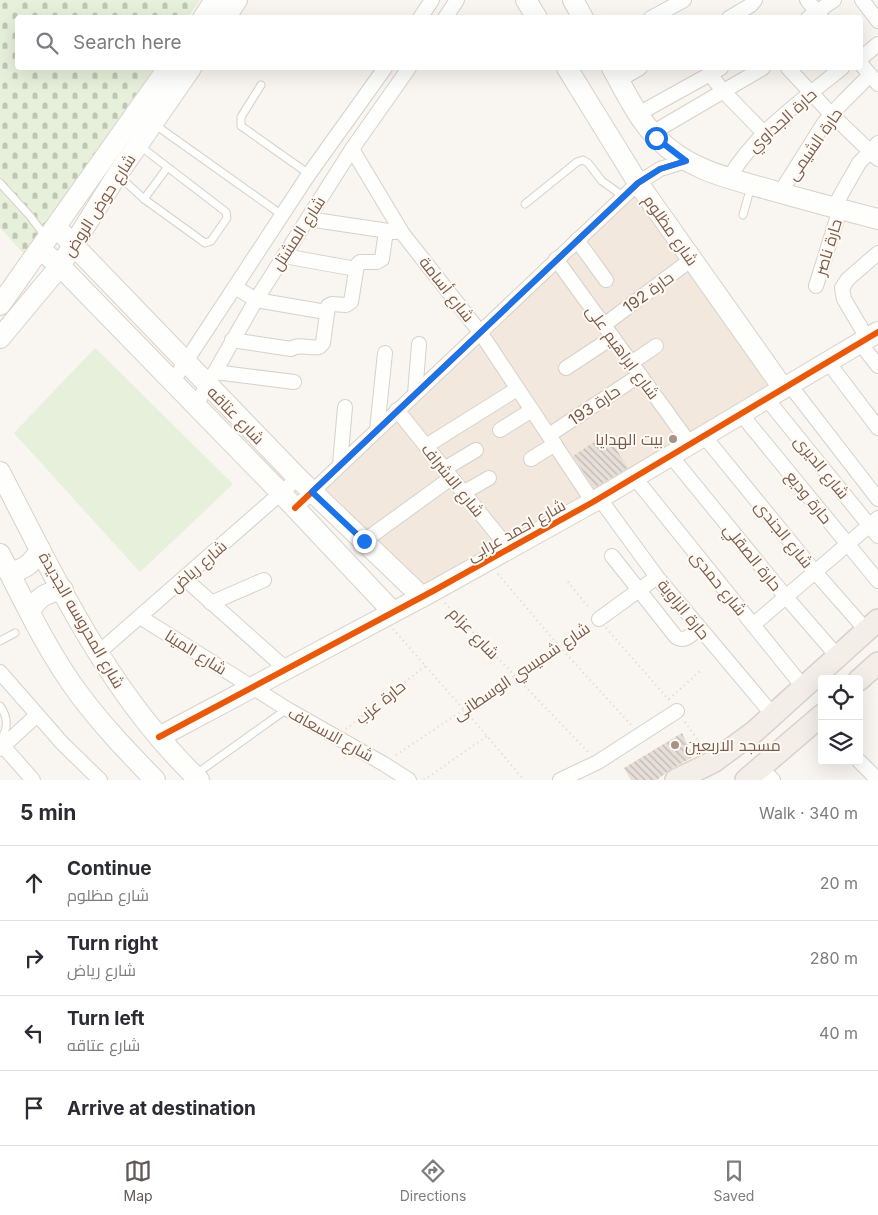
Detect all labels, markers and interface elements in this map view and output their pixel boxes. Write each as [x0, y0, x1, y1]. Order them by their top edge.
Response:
search box [15, 15, 863, 70]
icon: search [33, 29, 61, 57]
text: Search here [73, 31, 182, 54]
street label: حارة الجداوي [743, 84, 823, 159]
street label: حارة الشيمى [782, 104, 847, 185]
route start [645, 127, 668, 150]
street label: شارع حوض الروض [58, 150, 141, 261]
street label: شارع مظلوم [638, 191, 703, 270]
street label: شارع المشتل [267, 192, 331, 275]
street label: حارة ناصر [810, 216, 846, 279]
street label: شارع أسامة [414, 252, 479, 327]
street label: حارة 192 [619, 267, 677, 317]
street label: شارع ابراهيم على [580, 301, 664, 404]
street label: حارة 193 [564, 381, 624, 429]
street label: شارع عتاقه [202, 382, 269, 450]
place label: بيت الهدايا [595, 429, 663, 450]
street label: شارع الديرى [789, 431, 854, 504]
marker: بيت الهدايا [667, 433, 679, 445]
street label: شارع الاشراف [416, 439, 489, 522]
street label: حارة وديع [780, 466, 836, 529]
street label: شارع احمد عرابى [463, 495, 570, 567]
street label: شارع الجندى [749, 496, 817, 573]
street label: حارة الصقلي [717, 519, 786, 597]
route end [353, 530, 376, 553]
street label: شارع رياض [165, 536, 232, 598]
street label: شارع حمدى [685, 546, 751, 621]
street label: شارع المحروسه الجديدة [33, 548, 129, 693]
street label: حارة الزاوية [654, 575, 714, 643]
street label: شارع عزام [443, 603, 503, 664]
street label: شارع شميسي الوسطانى [449, 618, 595, 727]
street label: شارع المينا [160, 625, 231, 680]
map controls [818, 675, 863, 765]
button: locate [818, 675, 863, 720]
street label: حارة عزب [351, 676, 409, 728]
street label: شارع الاسعاف [284, 702, 377, 767]
button: layers [818, 720, 863, 765]
place label: مسجد الاربعين [685, 735, 781, 756]
marker: مسجد الاربعين [669, 739, 681, 751]
text: 5 min [20, 800, 76, 825]
text: Walk · 340 m [759, 803, 858, 823]
text: Continue [67, 857, 152, 880]
icon: ahead [20, 869, 48, 897]
text: 20 m [820, 873, 858, 893]
text: شارع مظلوم [67, 885, 149, 905]
text: Turn right [67, 932, 158, 955]
icon: right [20, 944, 48, 972]
text: 280 m [810, 948, 858, 968]
text: شارع رياض [67, 960, 136, 980]
text: Turn left [67, 1007, 145, 1030]
icon: left [20, 1019, 48, 1047]
text: 40 m [819, 1023, 858, 1043]
text: شارع عتاقه [67, 1035, 140, 1055]
icon: arrive [20, 1094, 48, 1122]
text: Arrive at destination [67, 1097, 256, 1120]
tab: Map [124, 1157, 153, 1204]
tab: Directions [400, 1157, 466, 1204]
tab: Saved [713, 1157, 754, 1204]

